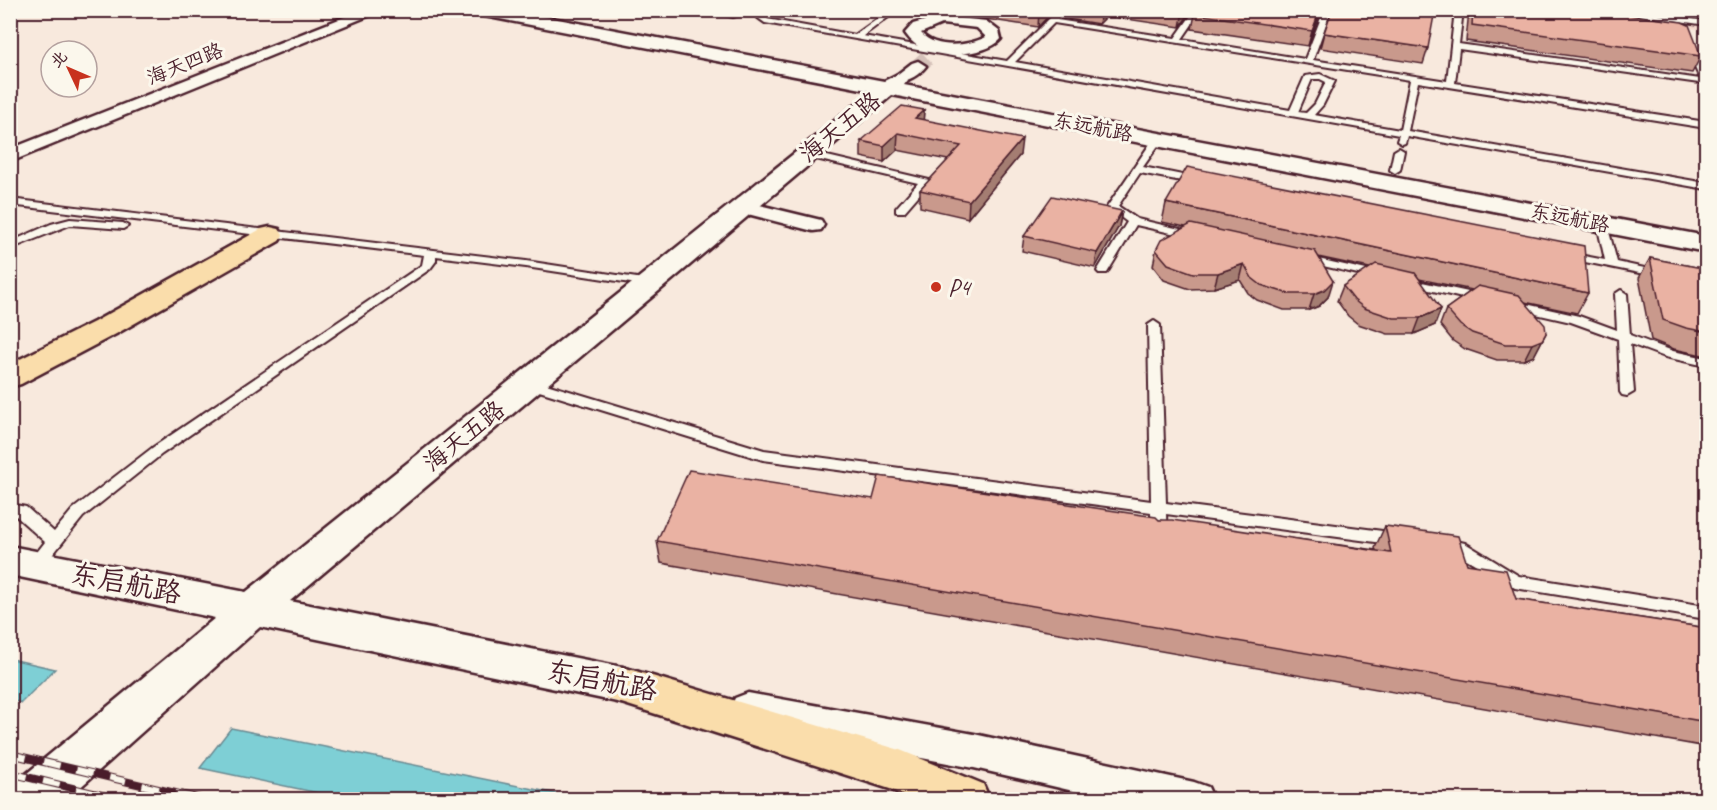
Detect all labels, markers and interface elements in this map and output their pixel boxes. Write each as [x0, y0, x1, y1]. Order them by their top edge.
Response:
street label: 海天四路 [143, 37, 228, 91]
north arrow [39, 39, 99, 99]
text: 北 [46, 47, 72, 72]
street label: 海天五路 [793, 85, 887, 169]
street label: 东远航路 [1051, 107, 1136, 147]
street label: 东远航路 [1528, 198, 1613, 238]
place label: P4 [948, 272, 972, 302]
marker: P4 [929, 280, 943, 294]
street label: 海天五路 [417, 394, 511, 478]
street label: 东启航路 [68, 555, 184, 611]
street label: 东启航路 [544, 652, 660, 708]

